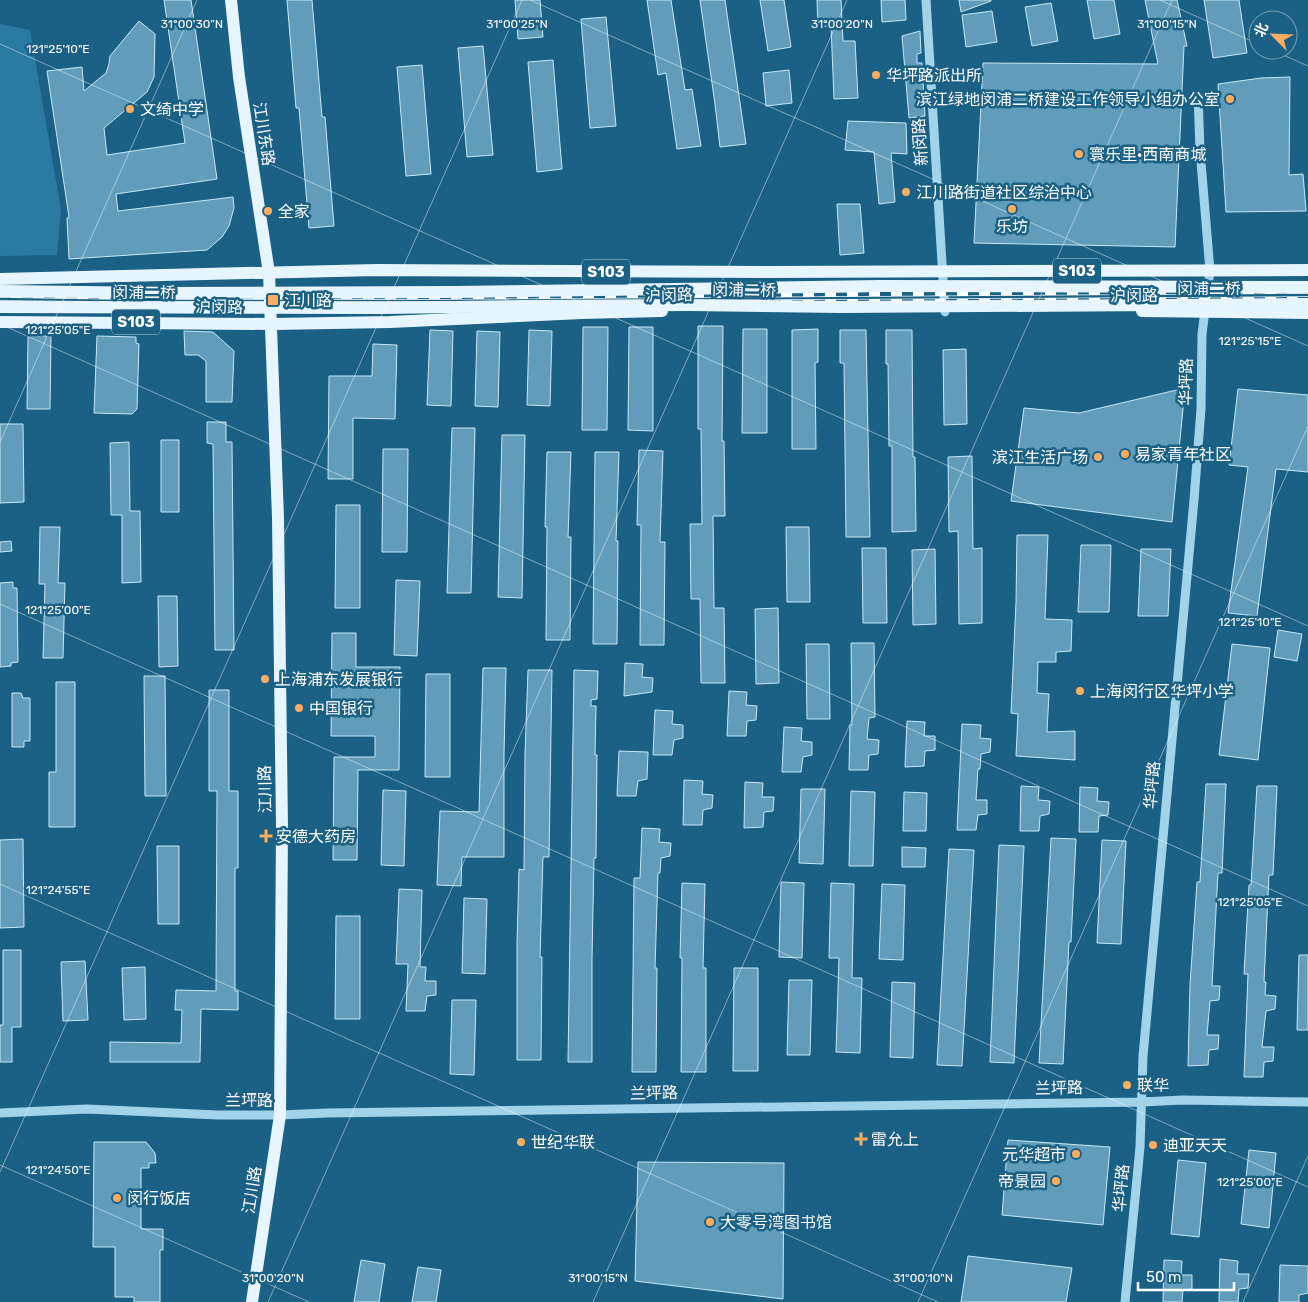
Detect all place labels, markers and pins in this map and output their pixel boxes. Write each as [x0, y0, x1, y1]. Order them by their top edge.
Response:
place label: 华坪路派出所 [886, 66, 982, 85]
marker: 华坪路派出所 [870, 69, 882, 81]
place label: 滨江绿地闵浦二桥建设工作领导小组办公室 [916, 90, 1220, 109]
marker: 滨江绿地闵浦二桥建设工作领导小组办公室 [1224, 93, 1236, 105]
place label: 文绮中学 [140, 100, 204, 119]
marker: 文绮中学 [124, 103, 136, 115]
place label: 寰乐里·西南商城 [1089, 145, 1206, 164]
marker: 寰乐里·西南商城 [1073, 148, 1085, 160]
place label: 江川路街道社区综治中心 [916, 183, 1092, 202]
marker: 江川路街道社区综治中心 [900, 186, 912, 198]
place label: 全家 [278, 202, 310, 221]
marker: 乐坊 [1006, 203, 1018, 215]
marker: 全家 [262, 205, 274, 217]
place label: 乐坊 [996, 217, 1028, 236]
place label: 江川路 [284, 291, 332, 310]
marker: 江川路 [266, 293, 280, 307]
place label: 易家青年社区 [1135, 445, 1231, 464]
place label: 滨江生活广场 [992, 448, 1088, 467]
marker: 易家青年社区 [1119, 448, 1131, 460]
marker: 滨江生活广场 [1092, 451, 1104, 463]
place label: 上海浦东发展银行 [275, 670, 403, 689]
marker: 上海浦东发展银行 [259, 673, 271, 685]
place label: 上海闵行区华坪小学 [1090, 682, 1234, 701]
marker: 上海闵行区华坪小学 [1074, 685, 1086, 697]
place label: 中国银行 [309, 699, 373, 718]
marker: 中国银行 [293, 702, 305, 714]
place label: 安德大药房 [276, 827, 356, 846]
marker: 安德大药房 [260, 830, 272, 842]
place label: 联华 [1137, 1076, 1169, 1095]
marker: 联华 [1121, 1079, 1133, 1091]
place label: 雷允上 [871, 1130, 919, 1149]
place label: 世纪华联 [531, 1133, 595, 1152]
marker: 雷允上 [855, 1133, 867, 1145]
marker: 世纪华联 [515, 1136, 527, 1148]
place label: 迪亚天天 [1163, 1136, 1227, 1155]
marker: 迪亚天天 [1147, 1139, 1159, 1151]
place label: 元华超市 [1002, 1145, 1066, 1164]
marker: 元华超市 [1070, 1148, 1082, 1160]
place label: 帝景园 [998, 1172, 1046, 1191]
marker: 帝景园 [1050, 1175, 1062, 1187]
place label: 闵行饭店 [127, 1189, 191, 1208]
marker: 闵行饭店 [111, 1192, 123, 1204]
place label: 大零号湾图书馆 [720, 1213, 832, 1232]
marker: 大零号湾图书馆 [704, 1216, 716, 1228]

